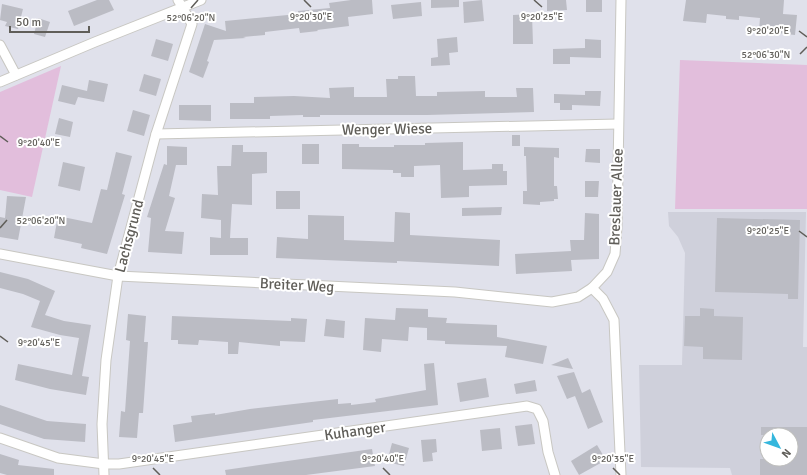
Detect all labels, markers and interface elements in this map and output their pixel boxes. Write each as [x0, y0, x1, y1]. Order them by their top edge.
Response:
scale bar [10, 8, 89, 34]
text: 9°20'30"E [290, 11, 332, 23]
text: 9°20'25"E [521, 11, 563, 23]
text: 52°06'20"N [167, 12, 215, 24]
text: 50 m [16, 15, 41, 30]
text: 9°20'20"E [747, 25, 789, 37]
text: 52°06'30"N [742, 49, 790, 61]
street label: Wenger Wiese [342, 119, 432, 139]
text: 9°20'40"E [18, 137, 60, 149]
street label: Breslauer Allee [605, 148, 627, 246]
street label: Lachsgrund [111, 197, 147, 274]
text: 52°06'20"N [17, 215, 65, 227]
text: 9°20'25"E [747, 225, 789, 237]
street label: Breiter Weg [259, 274, 335, 296]
text: 9°20'45"E [18, 337, 60, 349]
street label: Kuhanger [323, 418, 387, 444]
north arrow [759, 427, 799, 467]
text: N [779, 446, 794, 460]
text: 9°20'45"E [132, 453, 174, 465]
text: 9°20'40"E [362, 453, 404, 465]
text: 9°20'35"E [592, 453, 634, 465]

